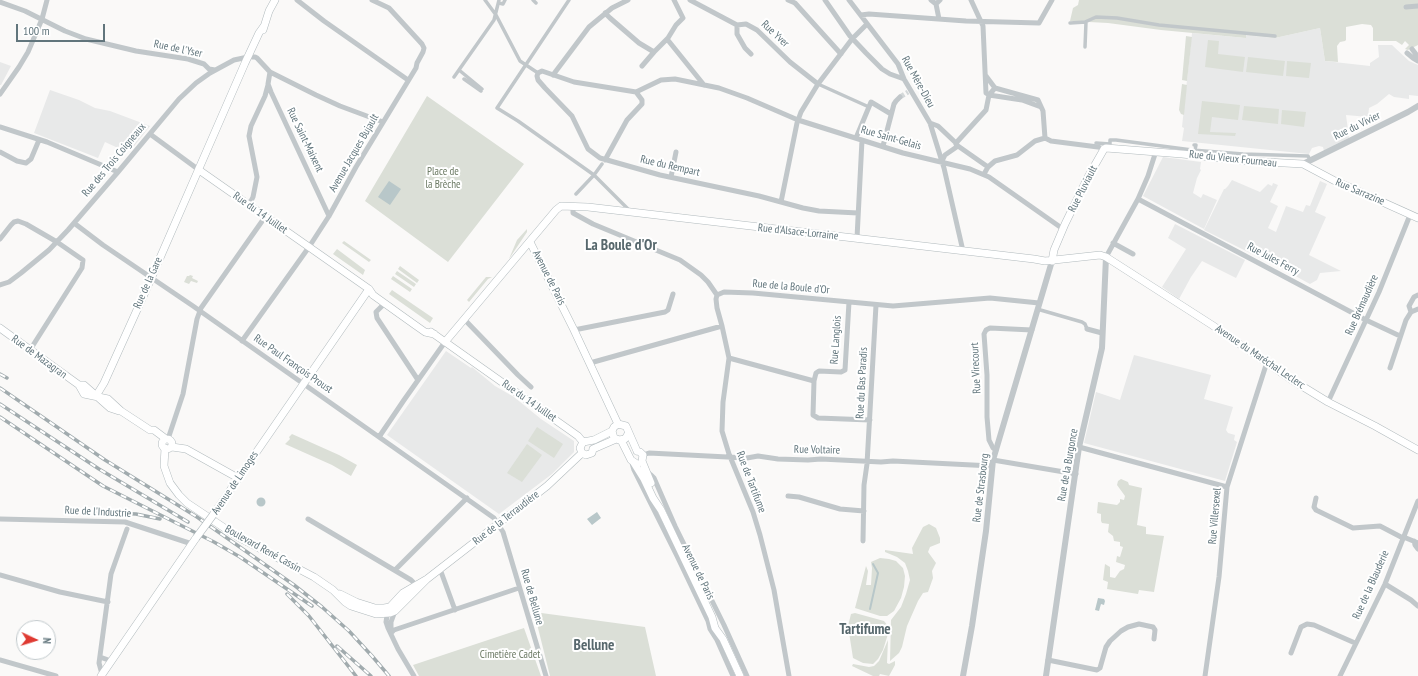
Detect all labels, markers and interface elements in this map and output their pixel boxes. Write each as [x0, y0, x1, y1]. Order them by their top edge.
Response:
scale bar [18, 16, 107, 42]
street label: Rue Yver [758, 18, 792, 50]
text: 100 m [23, 23, 50, 38]
street label: Rue de l'Yser [153, 37, 203, 61]
street label: Rue Mère-Dieu [898, 54, 938, 110]
street label: Rue Saint-Maixent [284, 106, 326, 174]
street label: Rue du Vivier [1331, 109, 1383, 143]
street label: Avenue Jacques Bujault [326, 112, 382, 194]
street label: Rue des Trois Coigneaux [79, 120, 149, 200]
street label: Rue Saint-Gelais [859, 123, 923, 153]
street label: Rue du Vieux Fourneau [1189, 148, 1277, 170]
street label: Rue du Rempart [639, 153, 701, 179]
street label: Rue Pluviault [1066, 163, 1100, 215]
park label: Place de la Brèche [425, 165, 461, 191]
street label: Rue Sarrazine [1333, 176, 1387, 208]
street label: Rue du 14 Juillet [230, 189, 290, 237]
street label: Rue d'Alsace-Lorraine [757, 221, 839, 243]
district label: La Boule d'Or [585, 237, 657, 255]
street label: Rue Jules Ferry [1245, 240, 1301, 278]
street label: Avenue de Paris [530, 248, 568, 308]
street label: Rue de la Gare [131, 255, 165, 311]
street label: Rue Brémaudière [1343, 273, 1381, 337]
street label: Rue de la Boule d'Or [752, 277, 830, 297]
street label: Rue Langlois [828, 315, 844, 365]
street label: Avenue du Maréchal Leclerc [1213, 322, 1307, 392]
street label: Rue de Mazagran [9, 332, 69, 382]
street label: Rue Paul François Proust [251, 332, 335, 396]
street label: Rue Virecourt [968, 342, 984, 394]
street label: Rue du Bas Paradis [854, 347, 870, 419]
street label: Rue du 14 Juillet [499, 377, 559, 425]
street label: Rue de la Burgonce [1055, 428, 1081, 502]
street label: Rue Voltaire [794, 443, 840, 457]
street label: Avenue de Limoges [209, 449, 261, 517]
street label: Rue de Tartifume [733, 449, 769, 515]
street label: Rue de Strasbourg [970, 453, 992, 523]
street label: Rue Villersexel [1206, 487, 1224, 545]
street label: Rue de la Terraudière [470, 488, 542, 548]
street label: Rue de l'Industrie [64, 504, 132, 520]
street label: Boulevard René Cassin [222, 523, 304, 575]
street label: Avenue de Paris [679, 542, 717, 602]
street label: Rue de la Blauderie [1350, 549, 1392, 621]
street label: Rue de Bellune [518, 568, 546, 626]
north arrow [16, 620, 56, 660]
district label: Tartifume [839, 621, 891, 639]
text: N [40, 637, 54, 644]
district label: Bellune [574, 637, 614, 655]
park label: Cimetière Cadet [480, 648, 540, 662]

